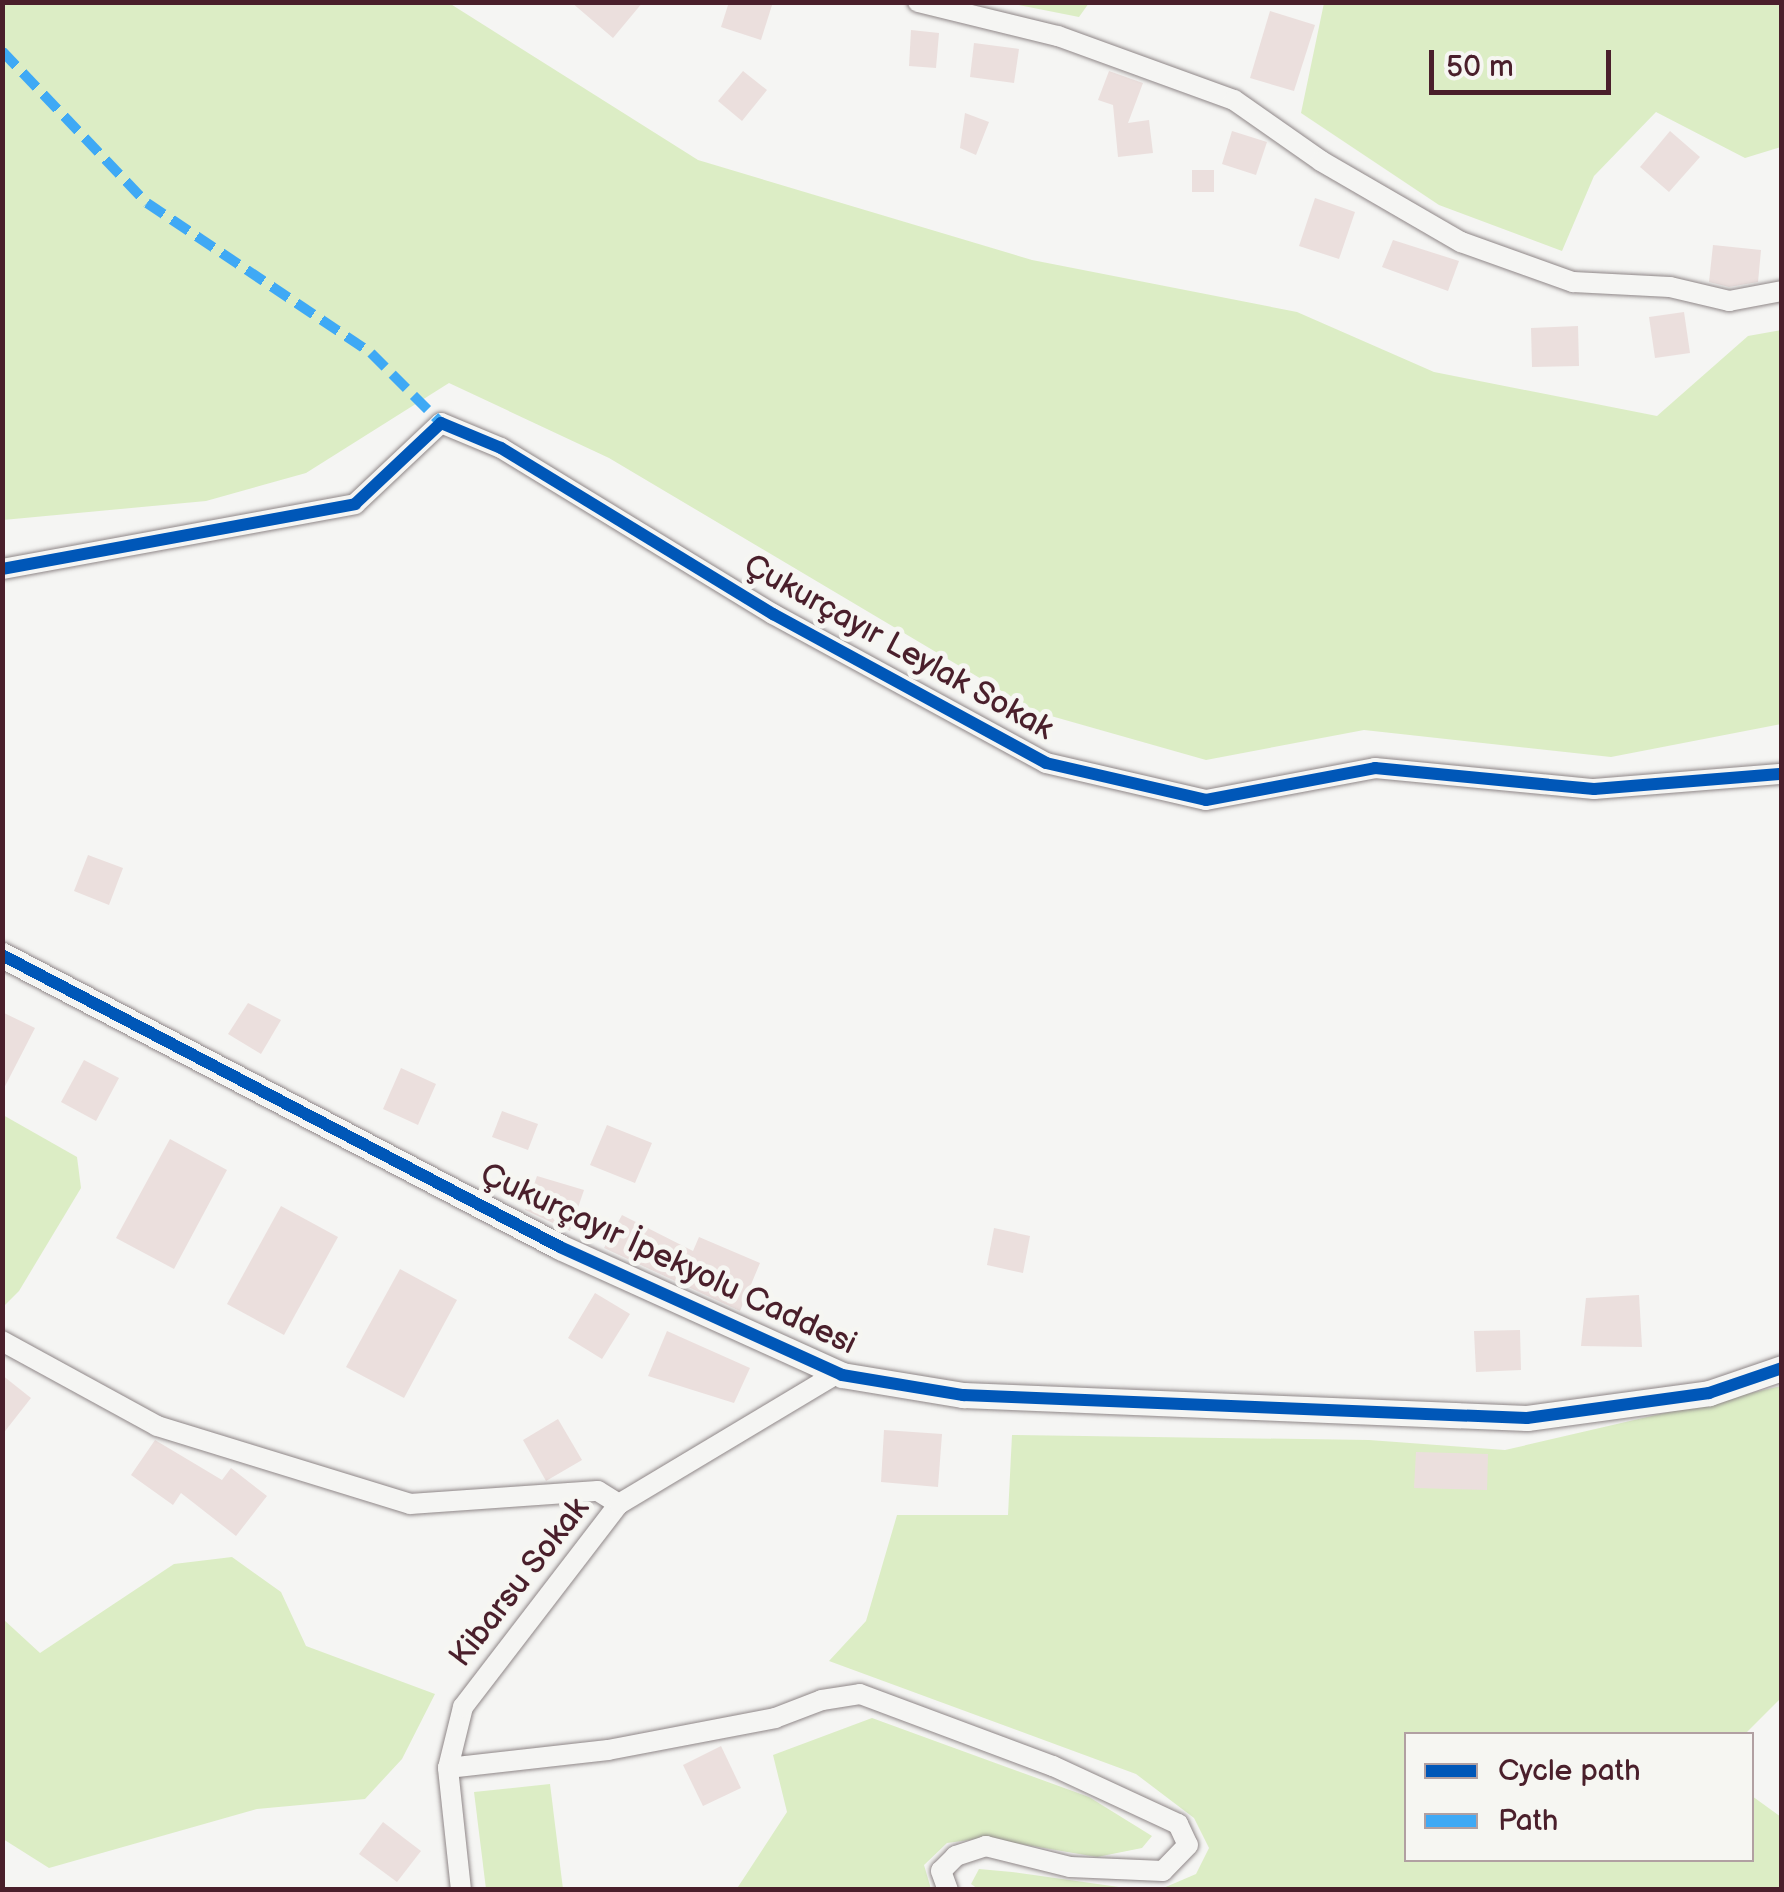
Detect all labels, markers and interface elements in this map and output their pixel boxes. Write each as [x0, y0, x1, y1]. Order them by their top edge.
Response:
scale bar [1434, 30, 1616, 92]
text: 50 m [1446, 49, 1514, 85]
street label: Çukurçayır Leylak Sokak [736, 547, 1060, 749]
street label: Çukurçayır İpekyolu Caddesi [474, 1156, 862, 1364]
street label: Kibarsu Sokak [442, 1491, 598, 1675]
legend [1404, 1732, 1754, 1862]
text: Cycle path [1498, 1753, 1641, 1789]
text: Path [1498, 1803, 1558, 1839]

